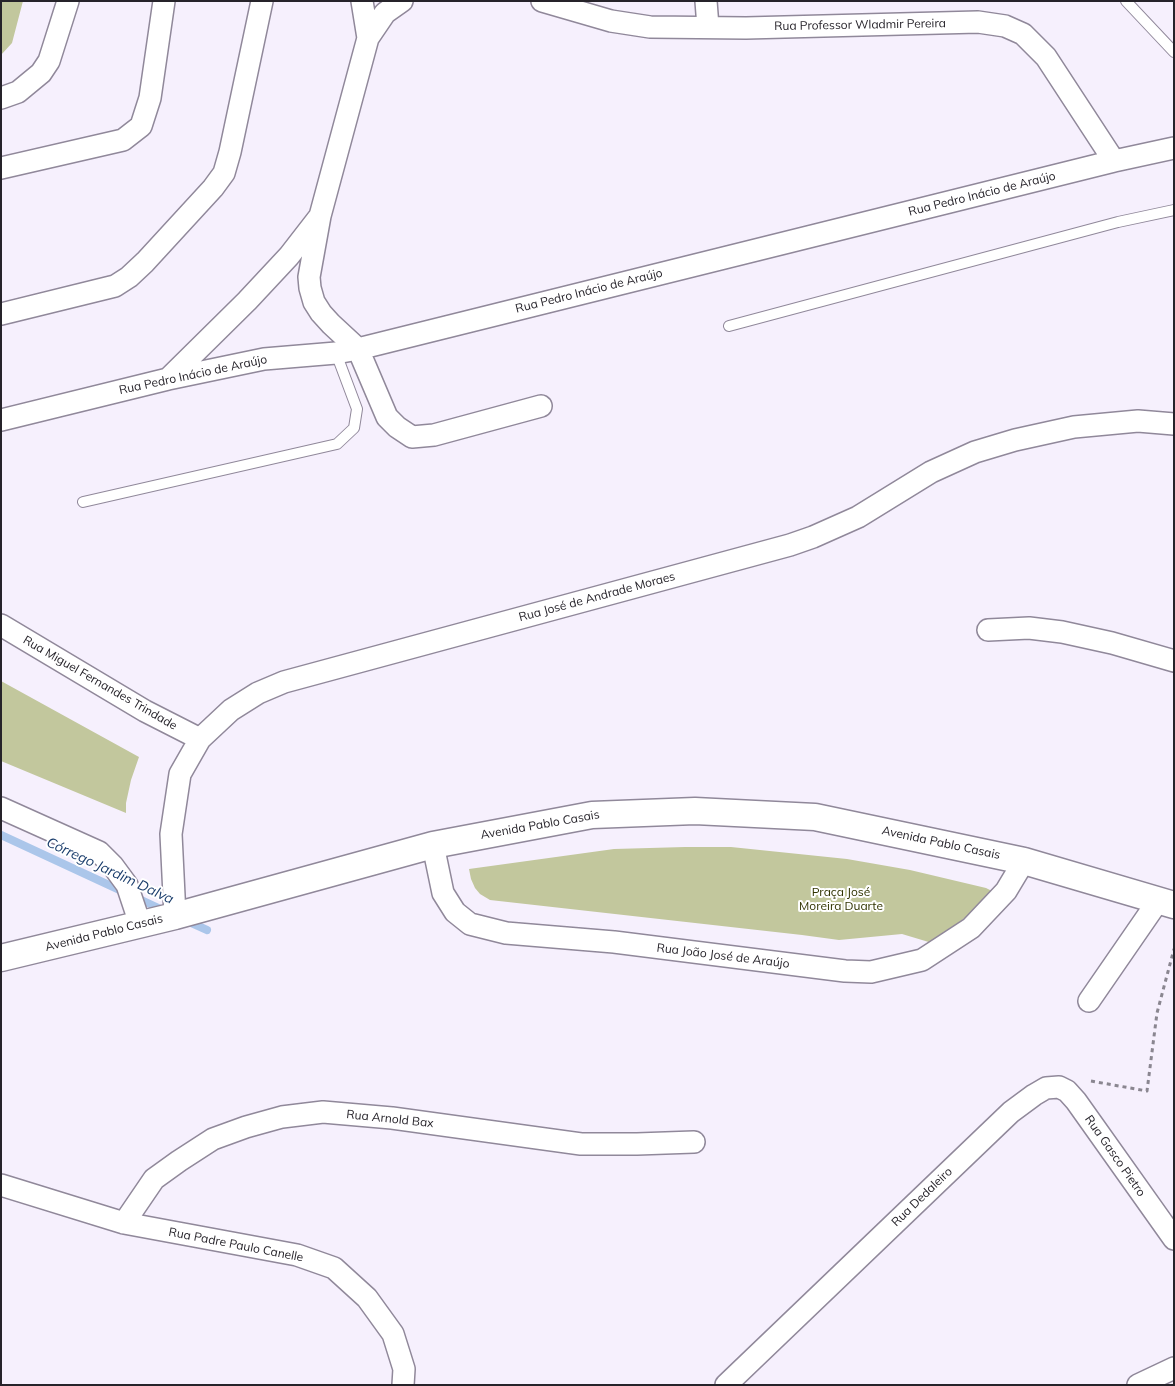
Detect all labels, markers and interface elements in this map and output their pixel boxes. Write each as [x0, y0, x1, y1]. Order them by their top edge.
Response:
street label: Rua Professor Wladmir Pereira [774, 16, 946, 34]
street label: Rua Pedro Inácio de Araújo [907, 169, 1057, 219]
street label: Rua Pedro Inácio de Araújo [514, 266, 664, 316]
street label: Rua Pedro Inácio de Araújo [118, 352, 268, 398]
street label: Rua José de Andrade Moraes [517, 569, 677, 625]
street label: Rua Miguel Fernandes Trindade [20, 633, 180, 733]
street label: Avenida Pablo Casais [479, 807, 601, 843]
street label: Avenida Pablo Casais [880, 823, 1002, 863]
water label: Córrego Jardim Dalva [44, 834, 176, 908]
park label: Praça José Moreira Duarte [799, 885, 883, 913]
street label: Avenida Pablo Casais [44, 911, 164, 955]
street label: Rua João José de Araújo [656, 941, 790, 971]
street label: Rua Arnold Bax [346, 1107, 434, 1131]
street label: Rua Gasco Pietro [1082, 1113, 1148, 1199]
street label: Rua Dedaleiro [889, 1164, 955, 1230]
street label: Rua Padre Paulo Canelle [167, 1225, 305, 1265]

